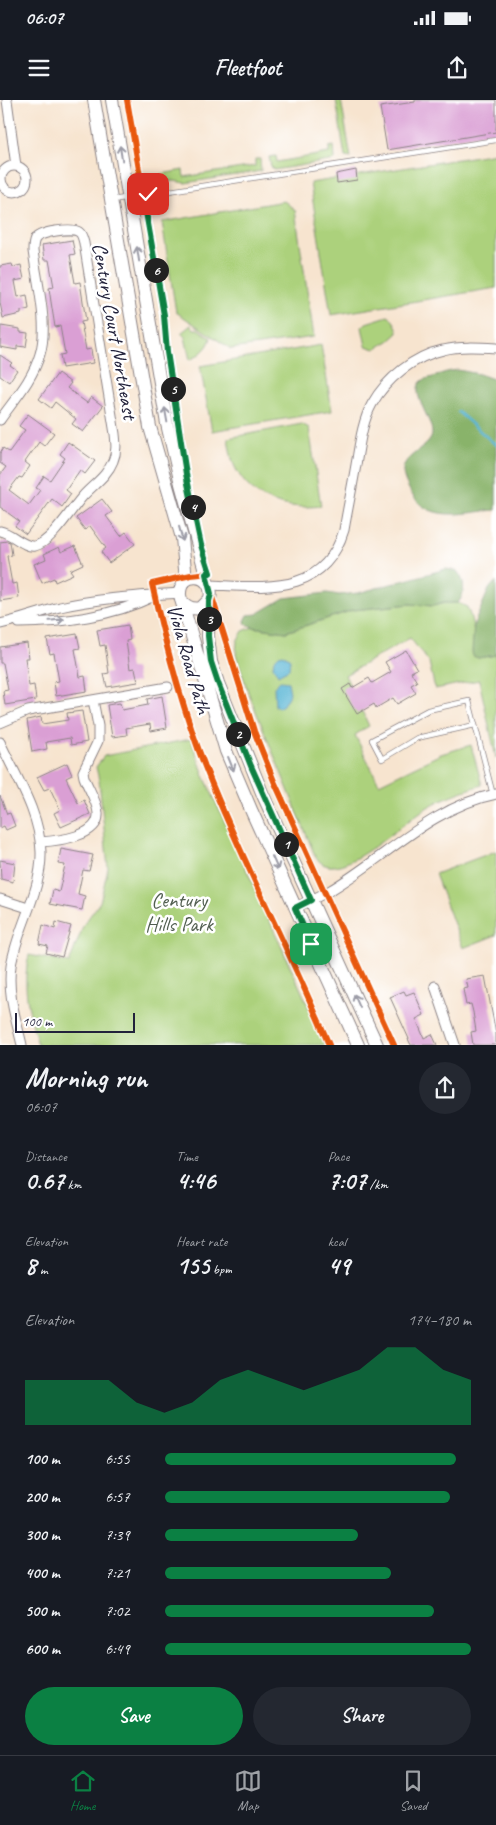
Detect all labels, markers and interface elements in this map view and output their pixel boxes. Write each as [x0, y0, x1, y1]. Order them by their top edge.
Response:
text: 06:07 [25, 6, 63, 30]
icon: menu [25, 54, 53, 82]
text: Fleetfoot [215, 54, 281, 82]
icon: share [443, 54, 471, 82]
one-way arrow [116, 146, 126, 162]
pin [127, 173, 169, 215]
icon: check [134, 180, 162, 208]
street label: Century Court Northeast [87, 241, 144, 423]
one-way arrow [132, 247, 142, 263]
pin: 6 [144, 258, 168, 282]
text: 6 [153, 262, 160, 279]
pin: 5 [160, 376, 186, 402]
text: 5 [170, 381, 177, 398]
one-way arrow [160, 408, 170, 424]
pin: 4 [180, 494, 206, 520]
text: 4 [190, 499, 197, 516]
one-way arrow [176, 526, 186, 542]
street label: Viola Road Path [161, 601, 217, 718]
pin: 3 [196, 606, 222, 632]
text: 3 [206, 611, 213, 628]
one-way arrow [49, 615, 65, 625]
pin: 2 [226, 722, 250, 746]
text: 2 [235, 726, 242, 743]
one-way arrow [227, 756, 237, 771]
pin: 1 [274, 832, 298, 856]
text: 1 [283, 836, 290, 853]
one-way arrow [270, 855, 280, 870]
park label: Century Hills Park [145, 887, 214, 937]
pin [290, 923, 332, 965]
icon: arrive [297, 930, 325, 958]
one-way arrow [351, 994, 361, 1009]
scale bar [15, 1010, 135, 1033]
text: 100 m [22, 1013, 52, 1030]
text: Morning run [25, 1060, 147, 1095]
button: share [419, 1062, 471, 1114]
text: 06:07 [25, 1097, 57, 1117]
text: Distance [25, 1148, 67, 1165]
text: Time [176, 1148, 198, 1165]
text: Pace [328, 1148, 349, 1165]
text: 0.67 [25, 1165, 64, 1197]
text: 4:46 [176, 1165, 216, 1197]
text: 7:07 [328, 1165, 366, 1197]
text: km [64, 1176, 81, 1193]
text: /km [366, 1176, 388, 1193]
text: Elevation [25, 1233, 68, 1250]
text: Heart rate [176, 1233, 227, 1250]
text: kcal [328, 1233, 346, 1250]
text: 8 [25, 1250, 36, 1282]
text: 155 [176, 1250, 209, 1282]
text: 49 [328, 1250, 350, 1282]
text: m [36, 1261, 48, 1278]
text: bpm [209, 1261, 232, 1278]
text: Elevation [25, 1310, 74, 1330]
text: 174–180 m [408, 1310, 471, 1330]
text: 100 m [25, 1449, 60, 1469]
text: 6:55 [105, 1449, 130, 1469]
text: 200 m [25, 1487, 60, 1507]
text: 6:57 [105, 1487, 130, 1507]
text: 300 m [25, 1525, 60, 1545]
text: 7:39 [105, 1525, 130, 1545]
text: 400 m [25, 1563, 60, 1583]
text: 7:21 [105, 1563, 130, 1583]
text: 500 m [25, 1601, 59, 1621]
text: 7:02 [105, 1601, 130, 1621]
text: 600 m [25, 1639, 60, 1659]
text: 6:49 [105, 1639, 130, 1659]
button: Save [25, 1687, 243, 1745]
button: Share [253, 1687, 471, 1745]
tab: Home [69, 1767, 97, 1814]
tab: Map [234, 1767, 262, 1814]
tab: Saved [399, 1767, 427, 1814]

